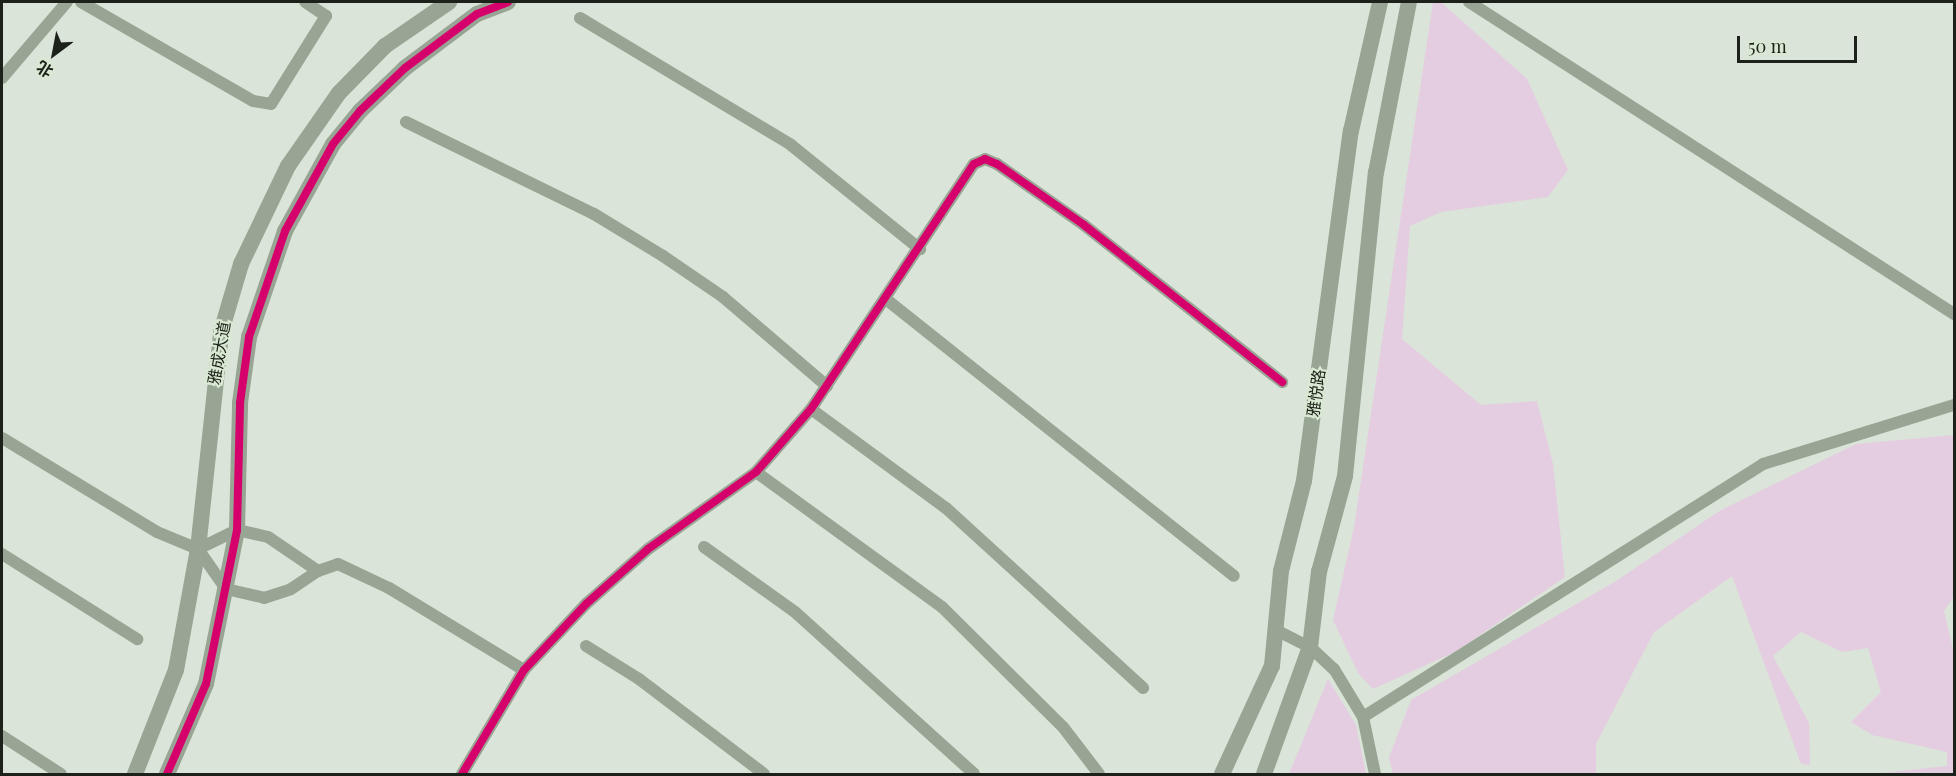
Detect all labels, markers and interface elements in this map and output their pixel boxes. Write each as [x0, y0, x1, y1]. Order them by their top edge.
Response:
north arrow [24, 24, 84, 84]
scale bar [1740, 24, 1860, 62]
text: 50 m [1748, 34, 1787, 58]
text: 北 [32, 57, 57, 83]
street label: 雅成大道 [204, 320, 234, 386]
street label: 雅悦路 [1303, 368, 1329, 418]

